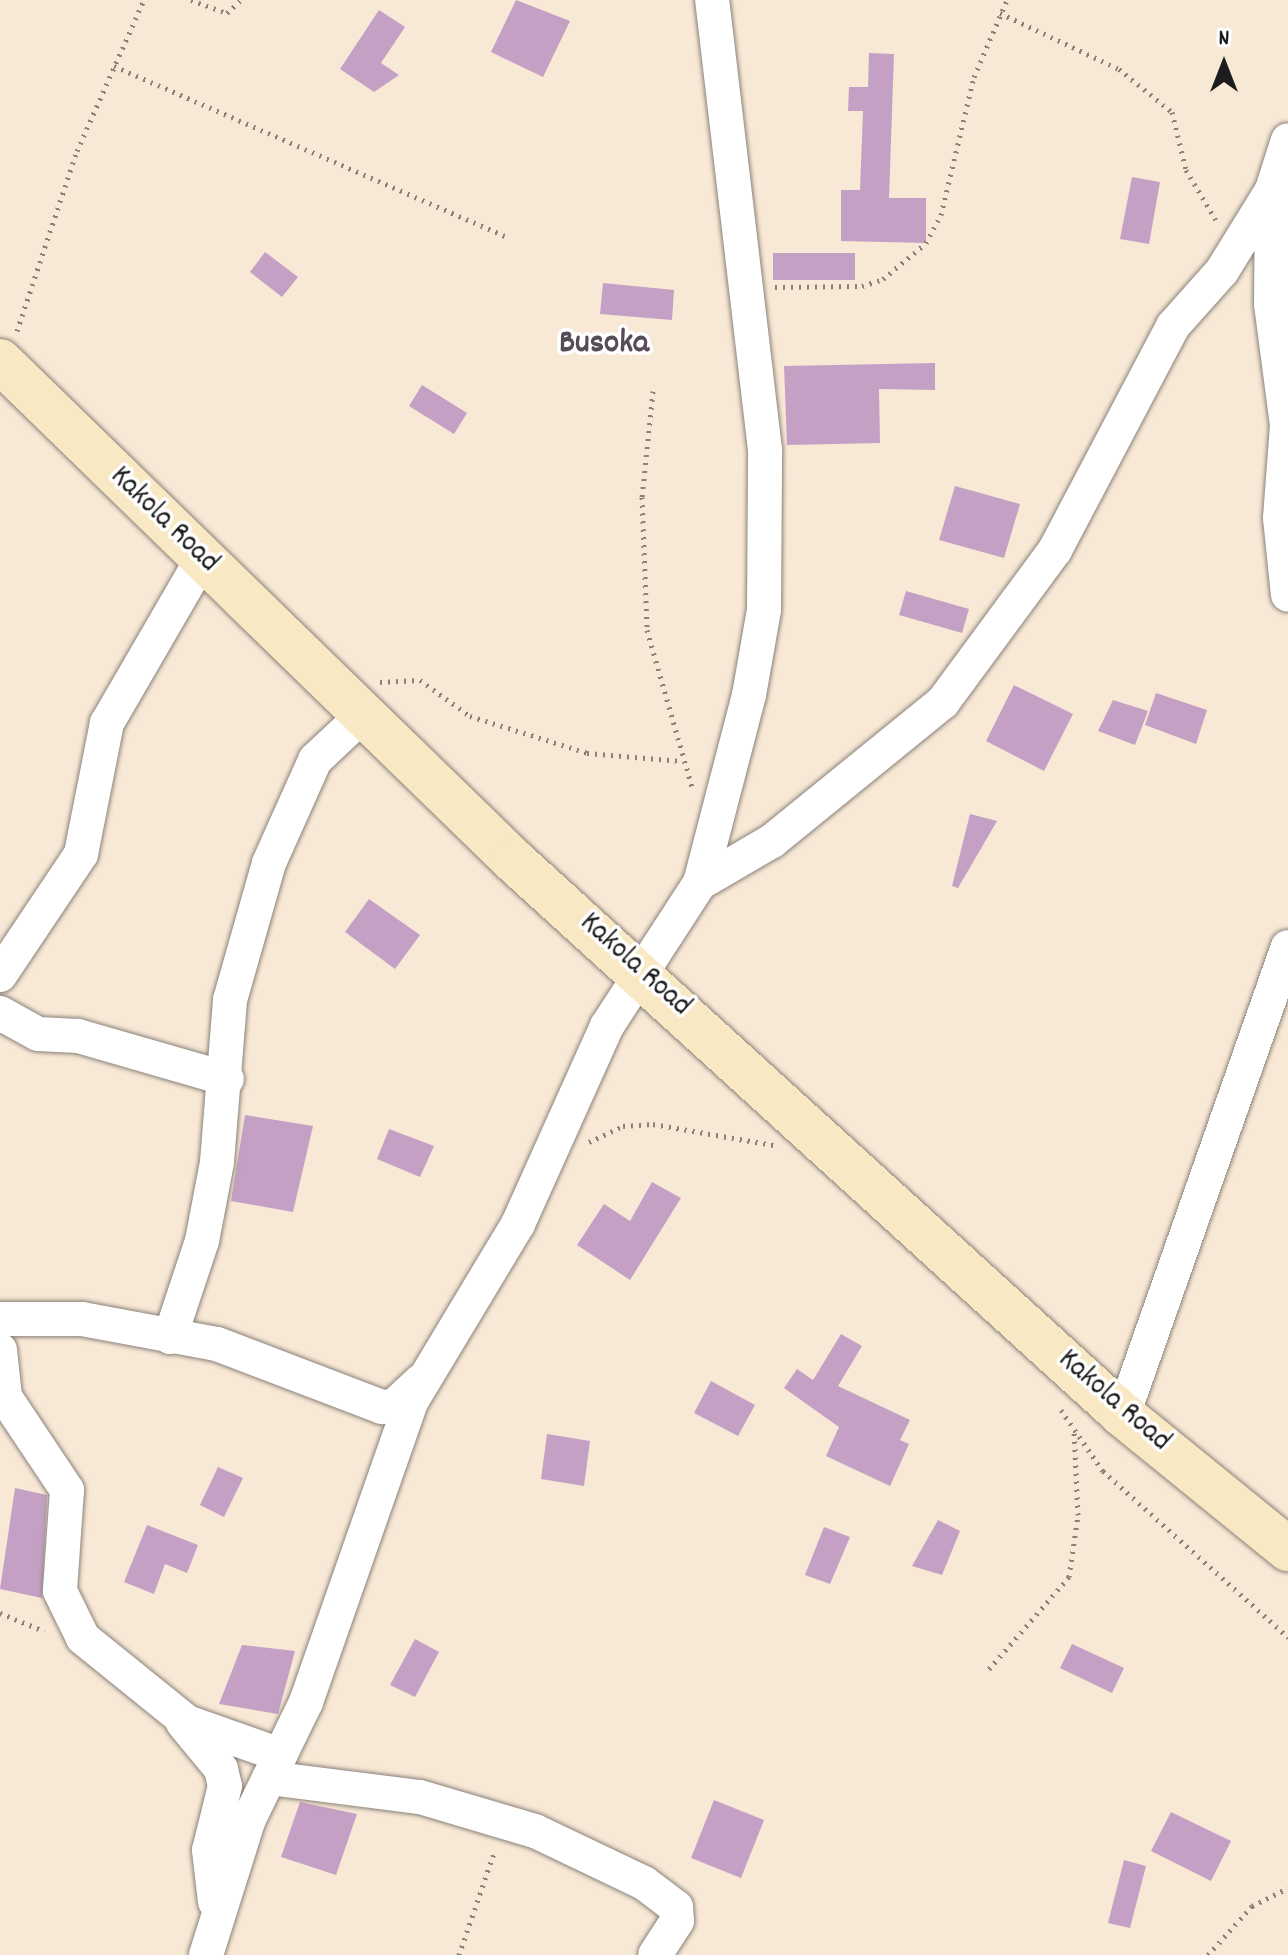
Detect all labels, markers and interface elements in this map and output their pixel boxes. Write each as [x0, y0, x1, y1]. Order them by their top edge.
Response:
north arrow [1184, 24, 1264, 104]
text: N [1219, 24, 1229, 55]
district label: Busoka [559, 325, 649, 365]
street label: Kakola Road [101, 460, 225, 582]
street label: Kakola Road [571, 907, 697, 1025]
street label: Kakola Road [1049, 1343, 1177, 1461]

